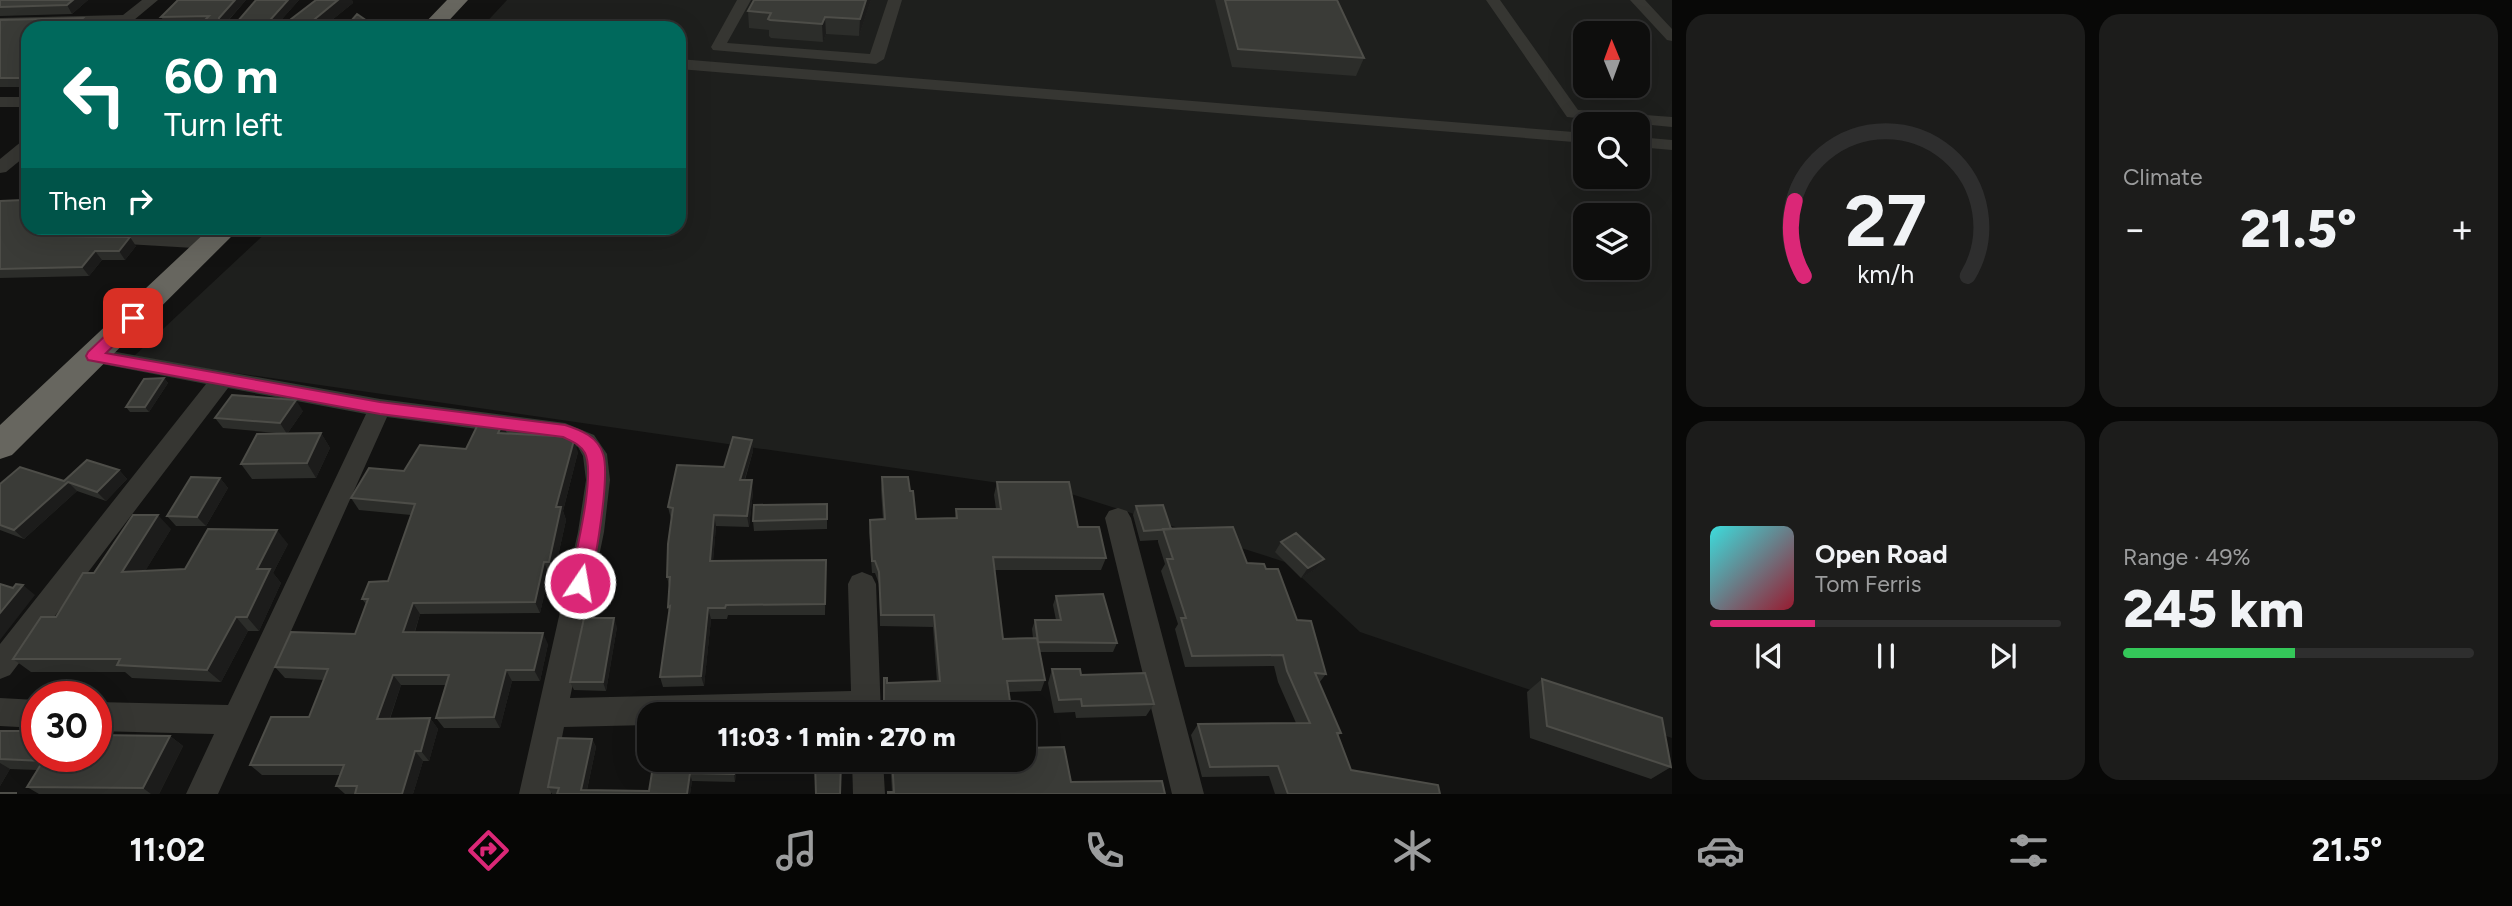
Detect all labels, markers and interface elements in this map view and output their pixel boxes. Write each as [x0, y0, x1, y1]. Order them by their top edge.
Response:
north arrow [1573, 21, 1650, 98]
map controls [1573, 21, 1650, 280]
text: 60 m [164, 46, 279, 105]
icon: left [49, 49, 140, 140]
text: Turn left [164, 106, 283, 144]
button: search [1573, 112, 1650, 189]
text: Climate [2123, 163, 2202, 191]
text: 27 [1844, 178, 1927, 265]
icon: right [121, 182, 159, 220]
text: Then [49, 185, 107, 217]
text: 21.5° [2240, 198, 2357, 260]
button: layers [1573, 203, 1650, 280]
text: − [2123, 206, 2147, 252]
text: + [2450, 206, 2474, 252]
text: km/h [1857, 259, 1914, 289]
pin [103, 288, 163, 348]
icon: arrive [114, 299, 152, 337]
text: Open Road [1815, 538, 1948, 570]
text: Range · 49% [2123, 543, 2251, 571]
position arrow [543, 546, 617, 620]
text: Tom Ferris [1815, 570, 1921, 598]
text: 245 km [2123, 578, 2304, 640]
icon: previous [1750, 637, 1788, 675]
icon: pause [1867, 637, 1905, 675]
icon: next [1984, 637, 2022, 675]
speed limit sign: 30 [21, 681, 112, 772]
text: 11:03 · 1 min · 270 m [717, 721, 956, 753]
icon: directions [464, 826, 513, 875]
icon: music [772, 826, 821, 875]
icon: phone [1080, 826, 1129, 875]
icon: climate [1388, 826, 1437, 875]
icon: car [1696, 826, 1745, 875]
icon: filters [2004, 826, 2053, 875]
text: 11:02 [129, 831, 205, 869]
text: 21.5° [2312, 831, 2382, 869]

